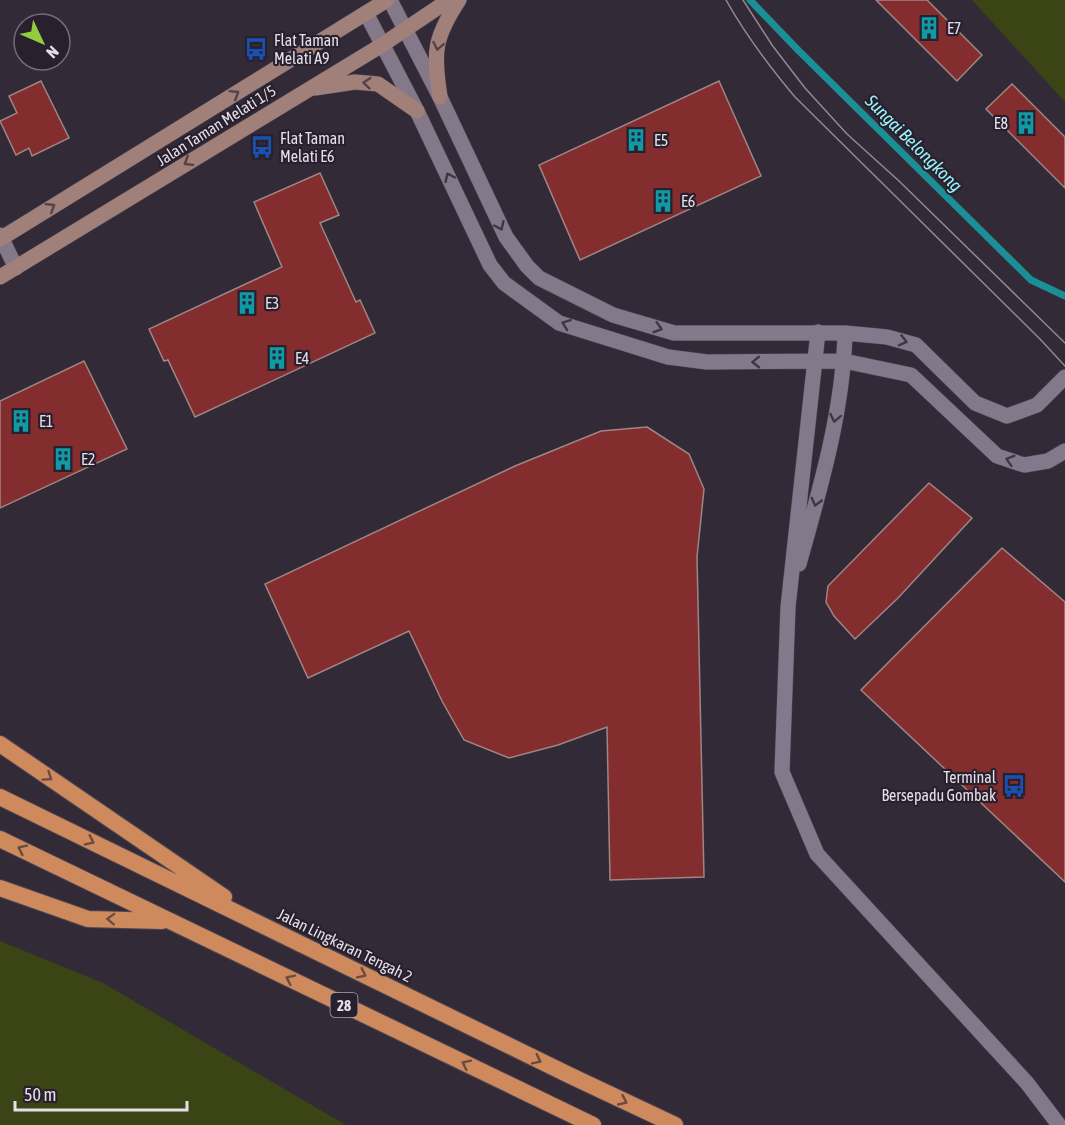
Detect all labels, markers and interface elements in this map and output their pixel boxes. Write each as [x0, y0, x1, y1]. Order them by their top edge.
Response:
north arrow [12, 12, 72, 72]
building icon: E7 [916, 15, 942, 41]
place label: E7 [947, 19, 961, 37]
place label: Flat Taman Melati A9 [274, 31, 339, 67]
bus stop icon: Flat Taman Melati A9 [243, 36, 269, 62]
one-way arrow [432, 41, 445, 51]
text: N [43, 43, 63, 62]
one-way arrow [362, 77, 371, 90]
street label: Jalan Taman Melati 1/5 [153, 81, 279, 169]
one-way arrow [229, 89, 239, 101]
water label: Sungai Belongkong [861, 90, 967, 196]
building icon: E8 [1013, 110, 1039, 136]
place label: E8 [994, 114, 1008, 132]
building icon: E5 [623, 127, 649, 153]
place label: Flat Taman Melati E6 [280, 129, 345, 165]
place label: E5 [654, 131, 668, 149]
bus stop icon: Flat Taman Melati E6 [249, 134, 275, 160]
one-way arrow [184, 155, 194, 167]
one-way arrow [444, 173, 456, 184]
building icon: E6 [650, 188, 676, 214]
place label: E6 [681, 192, 695, 210]
one-way arrow [45, 203, 55, 215]
one-way arrow [493, 219, 505, 230]
building icon: E3 [234, 290, 260, 316]
place label: E3 [265, 294, 279, 312]
one-way arrow [561, 319, 572, 332]
one-way arrow [652, 321, 663, 333]
one-way arrow [897, 334, 907, 347]
building icon: E4 [264, 345, 290, 371]
place label: E4 [295, 349, 309, 367]
one-way arrow [751, 356, 760, 368]
building icon: E1 [8, 408, 34, 434]
place label: E1 [39, 412, 53, 430]
one-way arrow [829, 413, 842, 423]
building icon: E2 [50, 446, 76, 472]
place label: E2 [81, 450, 95, 468]
one-way arrow [1005, 455, 1016, 467]
one-way arrow [811, 497, 824, 507]
place label: Terminal Bersepadu Gombak [881, 768, 997, 805]
one-way arrow [42, 770, 53, 781]
bus stop icon: Terminal Bersepadu Gombak [1001, 773, 1027, 799]
one-way arrow [84, 833, 95, 845]
one-way arrow [17, 845, 28, 857]
street label: Jalan Lingkaran Tengah 2 [274, 905, 415, 986]
one-way arrow [106, 913, 115, 926]
one-way arrow [356, 966, 367, 978]
one-way arrow [285, 975, 296, 987]
road number: 28 [330, 993, 358, 1017]
one-way arrow [531, 1052, 542, 1064]
one-way arrow [461, 1059, 472, 1071]
scale bar [15, 1074, 188, 1112]
text: 50 m [24, 1084, 56, 1105]
one-way arrow [616, 1093, 627, 1105]

